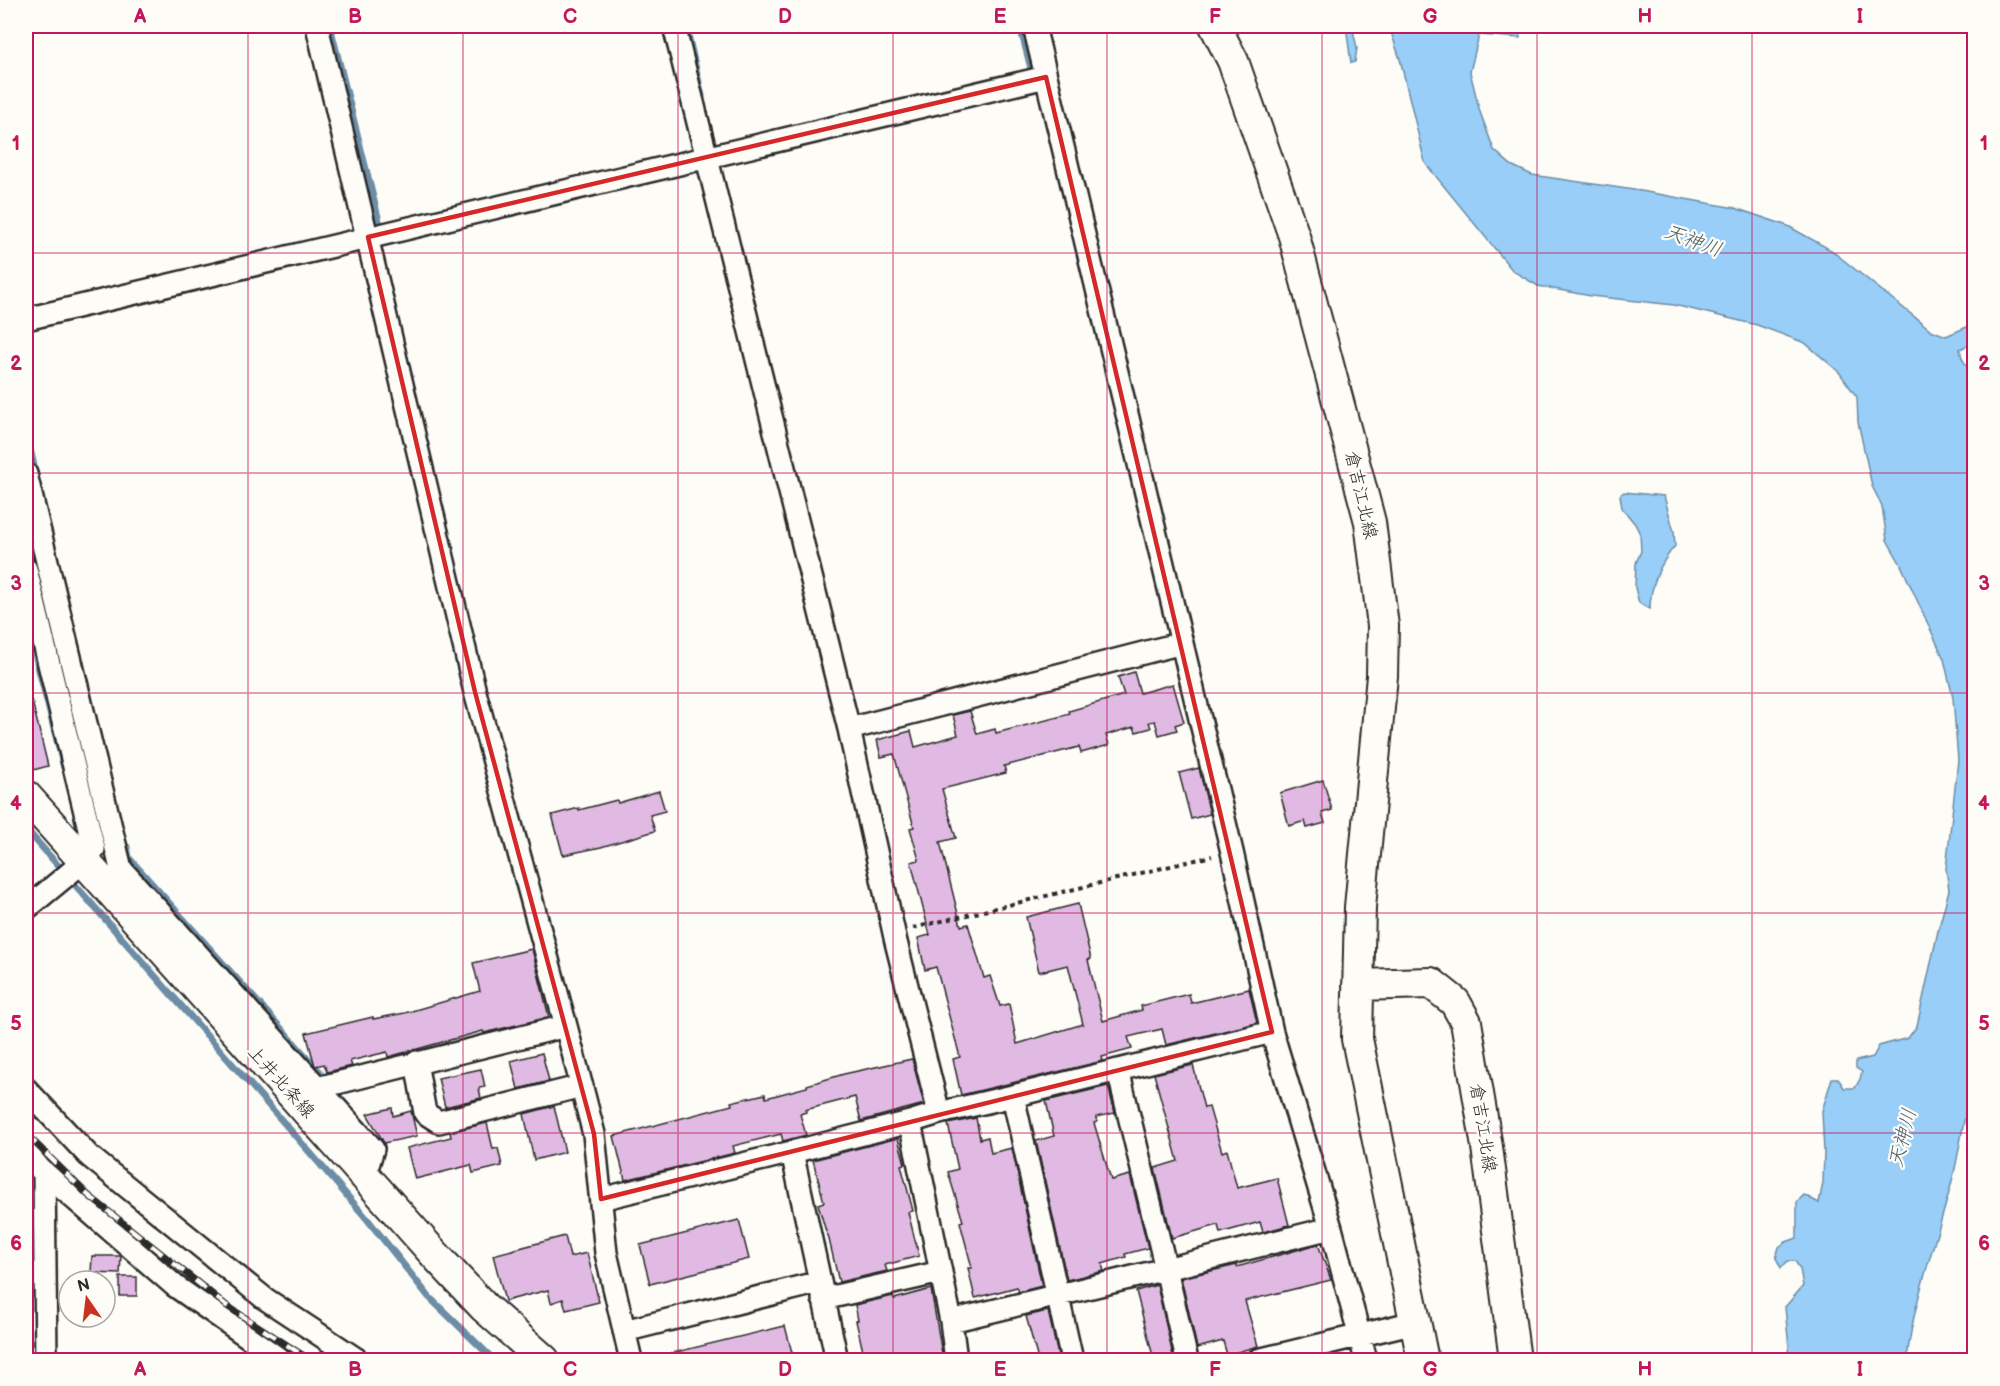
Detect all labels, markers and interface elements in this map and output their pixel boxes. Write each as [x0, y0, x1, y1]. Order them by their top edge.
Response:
text: A [133, 5, 147, 29]
text: B [348, 5, 362, 29]
text: C [563, 5, 577, 29]
text: D [778, 5, 792, 29]
text: E [994, 5, 1007, 29]
text: F [1209, 5, 1221, 29]
text: G [1423, 5, 1438, 29]
text: H [1638, 5, 1652, 29]
text: I [1857, 5, 1863, 29]
text: 1 [12, 132, 20, 156]
text: 1 [1980, 132, 1988, 156]
water label: 天神川 [1661, 219, 1725, 263]
text: 2 [10, 352, 22, 376]
text: 2 [1978, 352, 1990, 376]
street label: 倉吉江北線 [1341, 449, 1381, 541]
text: 3 [10, 572, 22, 596]
text: 3 [1978, 572, 1990, 596]
text: 4 [10, 792, 22, 816]
text: 4 [1978, 792, 1990, 816]
text: 5 [10, 1012, 22, 1036]
text: 5 [1978, 1012, 1990, 1036]
street label: 上井北条線 [243, 1042, 319, 1122]
street label: 倉吉江北線 [1466, 1082, 1500, 1174]
water label: 天神川 [1884, 1106, 1922, 1170]
text: 6 [10, 1232, 22, 1256]
text: 6 [1978, 1232, 1990, 1256]
north arrow [57, 1269, 117, 1329]
text: N [76, 1275, 92, 1297]
text: A [133, 1358, 147, 1382]
text: B [348, 1358, 362, 1382]
text: C [563, 1358, 577, 1382]
text: D [778, 1358, 792, 1382]
text: E [994, 1358, 1007, 1382]
text: F [1209, 1358, 1221, 1382]
text: G [1423, 1358, 1438, 1382]
text: H [1638, 1358, 1652, 1382]
text: I [1857, 1358, 1863, 1382]

